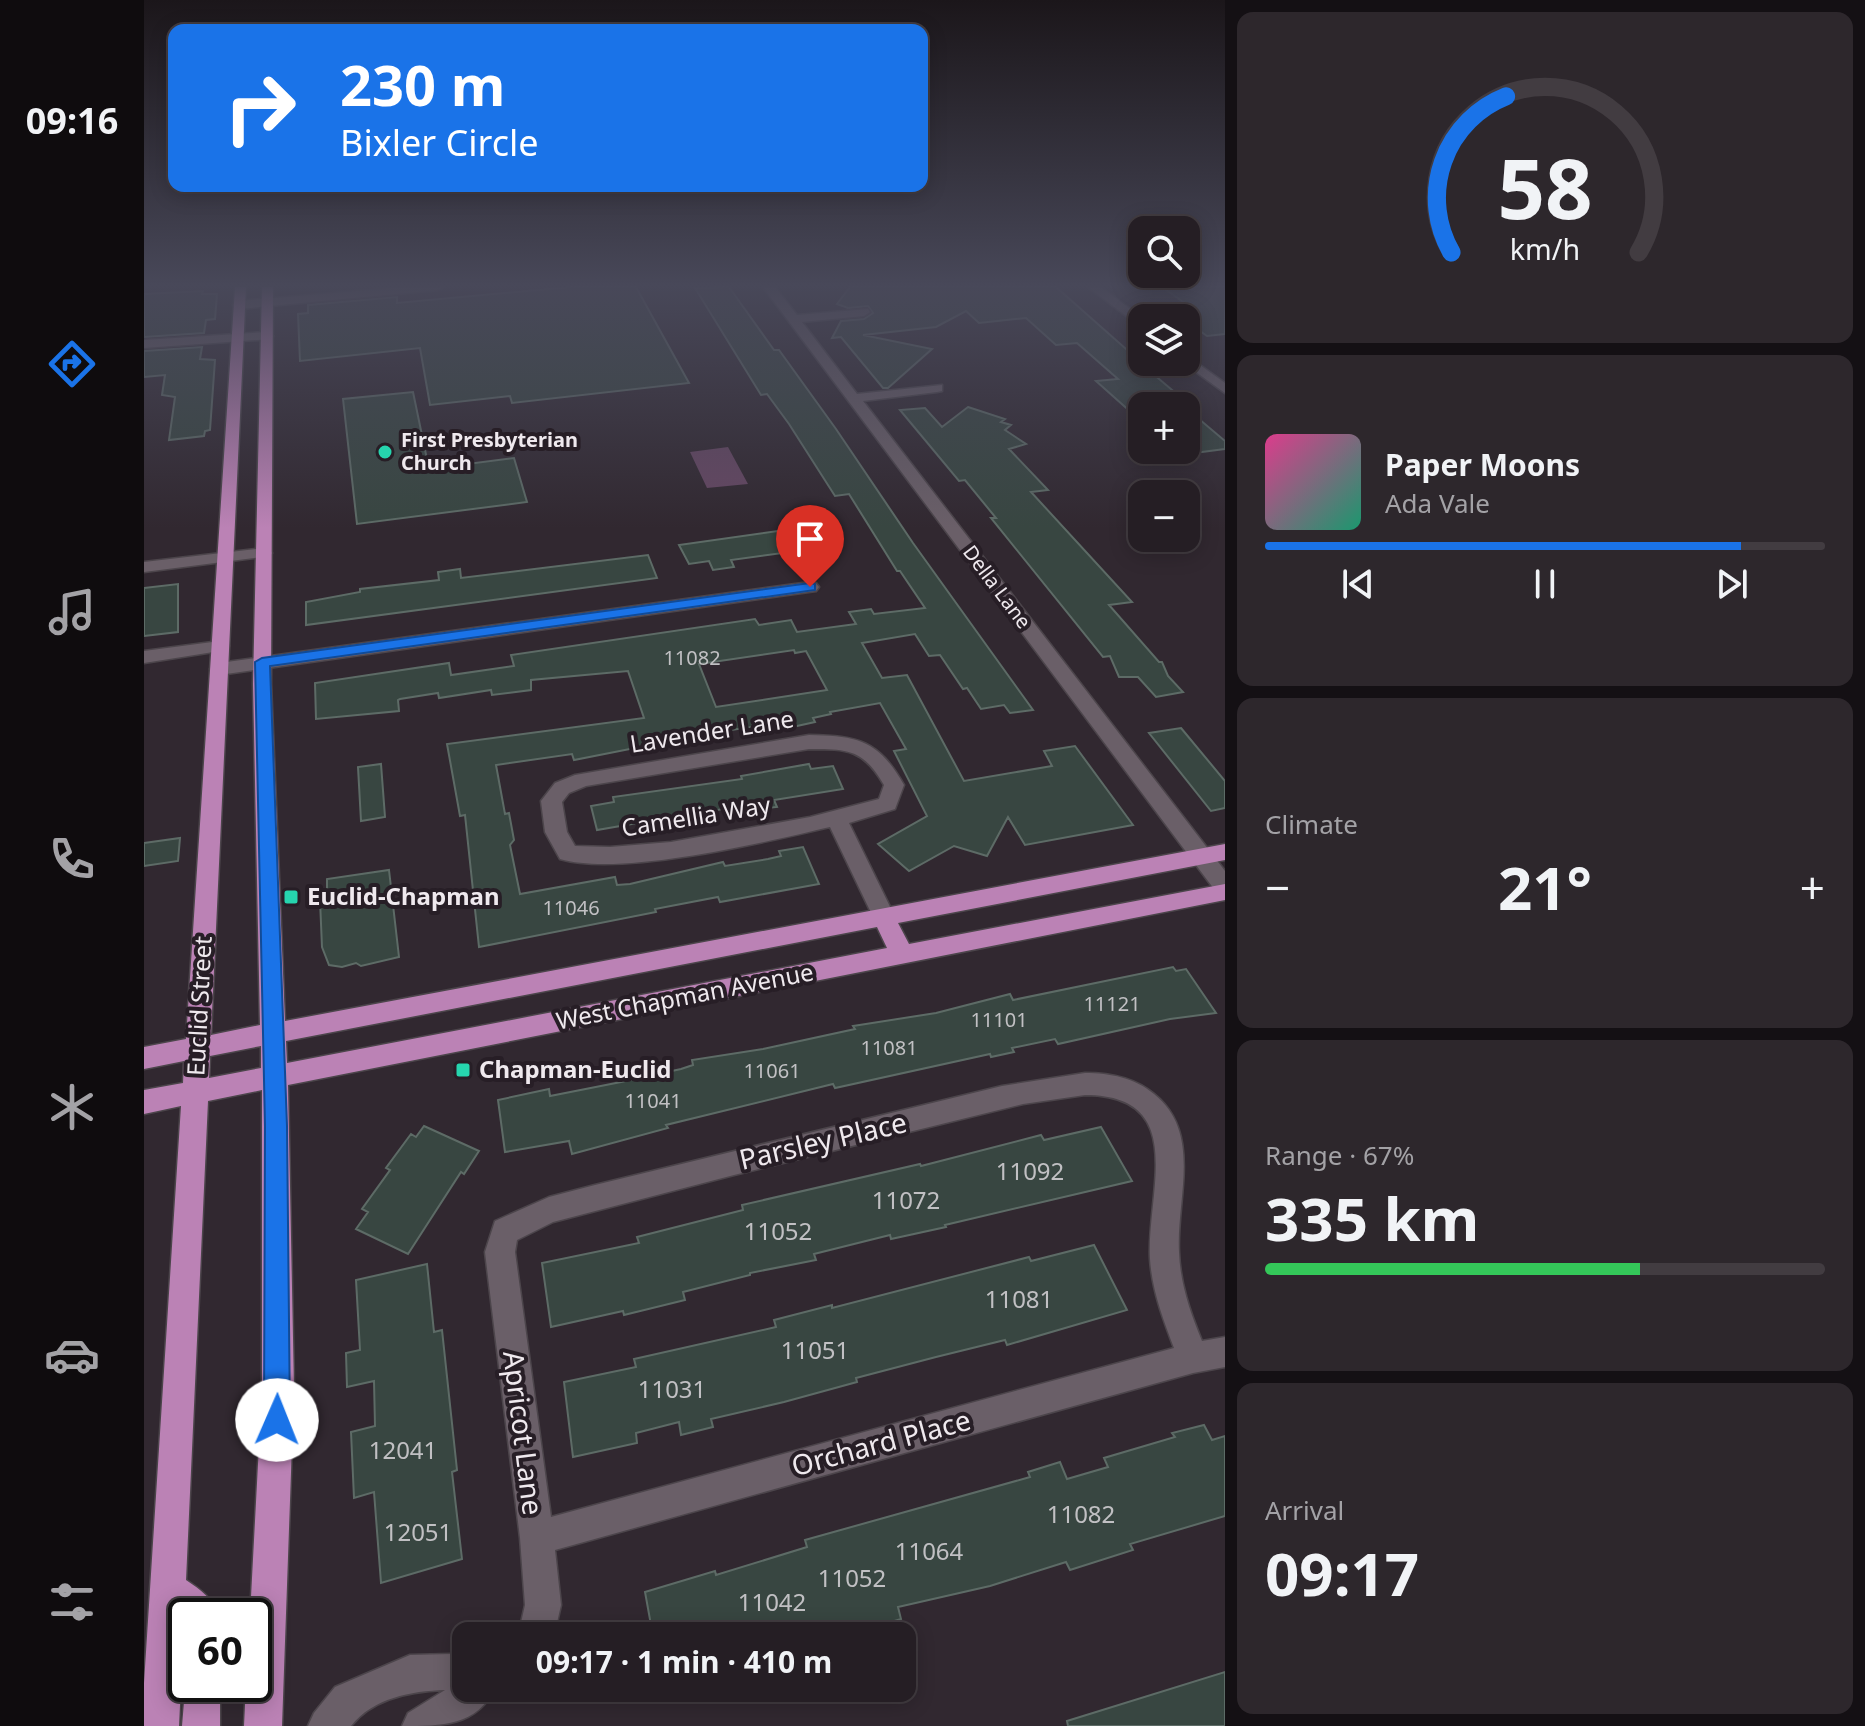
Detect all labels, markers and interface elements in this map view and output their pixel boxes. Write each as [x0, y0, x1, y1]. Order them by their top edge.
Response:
text: 230 m [340, 46, 505, 122]
icon: right [208, 56, 312, 160]
text: 09:16 [26, 96, 118, 145]
text: Bixler Circle [340, 118, 539, 167]
text: 58 [1497, 130, 1593, 243]
map controls [1128, 216, 1200, 552]
button: search [1128, 216, 1200, 288]
text: km/h [1510, 230, 1580, 269]
button: layers [1128, 304, 1200, 376]
icon: directions [44, 336, 100, 392]
button: + [1128, 392, 1200, 464]
place label: First Presbyterian Church [401, 426, 578, 476]
marker: First Presbyterian Church [376, 443, 394, 461]
text: Paper Moons [1385, 444, 1580, 485]
button: − [1128, 480, 1200, 552]
text: Ada Vale [1385, 485, 1490, 521]
pin [776, 505, 844, 587]
icon: arrive [788, 517, 832, 561]
street label: Della Lane [957, 539, 1038, 634]
icon: previous [1336, 562, 1380, 606]
icon: pause [1523, 562, 1567, 606]
icon: next [1710, 562, 1754, 606]
icon: music [44, 584, 100, 640]
house number: 11082 [663, 644, 721, 671]
street label: Lavender Lane [627, 701, 796, 760]
street label: Camellia Way [619, 787, 773, 844]
text: Climate [1265, 806, 1358, 842]
icon: phone [44, 831, 100, 887]
text: 21° [1498, 846, 1592, 928]
text: − [1265, 857, 1290, 917]
text: + [1800, 857, 1825, 917]
place label: Euclid-Chapman [307, 879, 500, 912]
marker: Euclid-Chapman [282, 888, 300, 906]
house number: 11046 [542, 894, 600, 921]
street label: Euclid Street [178, 935, 219, 1077]
street label: West Chapman Avenue [553, 954, 816, 1037]
house number: 11121 [1083, 990, 1141, 1017]
house number: 11101 [970, 1006, 1028, 1033]
house number: 11081 [860, 1034, 918, 1061]
place label: Chapman-Euclid [479, 1052, 672, 1085]
house number: 11061 [743, 1057, 801, 1084]
marker: Chapman-Euclid [454, 1061, 472, 1079]
icon: climate [44, 1079, 100, 1135]
house number: 11041 [624, 1087, 682, 1114]
street label: Parsley Place [735, 1102, 910, 1178]
text: Range · 67% [1265, 1137, 1414, 1173]
house number: 11092 [996, 1154, 1064, 1187]
text: 335 km [1265, 1177, 1479, 1259]
house number: 11072 [872, 1183, 940, 1216]
house number: 11052 [744, 1214, 812, 1247]
house number: 11081 [985, 1282, 1053, 1315]
icon: car [44, 1327, 100, 1383]
house number: 11051 [781, 1333, 849, 1366]
street label: Apricot Lane [495, 1349, 553, 1517]
house number: 11031 [638, 1372, 706, 1405]
position arrow [235, 1378, 319, 1462]
street label: Orchard Place [787, 1400, 974, 1484]
house number: 12041 [369, 1433, 437, 1466]
text: Arrival [1265, 1492, 1344, 1528]
house number: 11082 [1047, 1497, 1115, 1530]
house number: 12051 [384, 1515, 452, 1548]
text: 09:17 [1265, 1532, 1419, 1614]
house number: 11064 [895, 1534, 964, 1567]
house number: 11052 [818, 1561, 886, 1594]
icon: filters [44, 1574, 100, 1630]
house number: 11042 [738, 1585, 806, 1618]
speed limit sign: 60 [168, 1598, 272, 1702]
text: 09:17 · 1 min · 410 m [536, 1641, 832, 1682]

